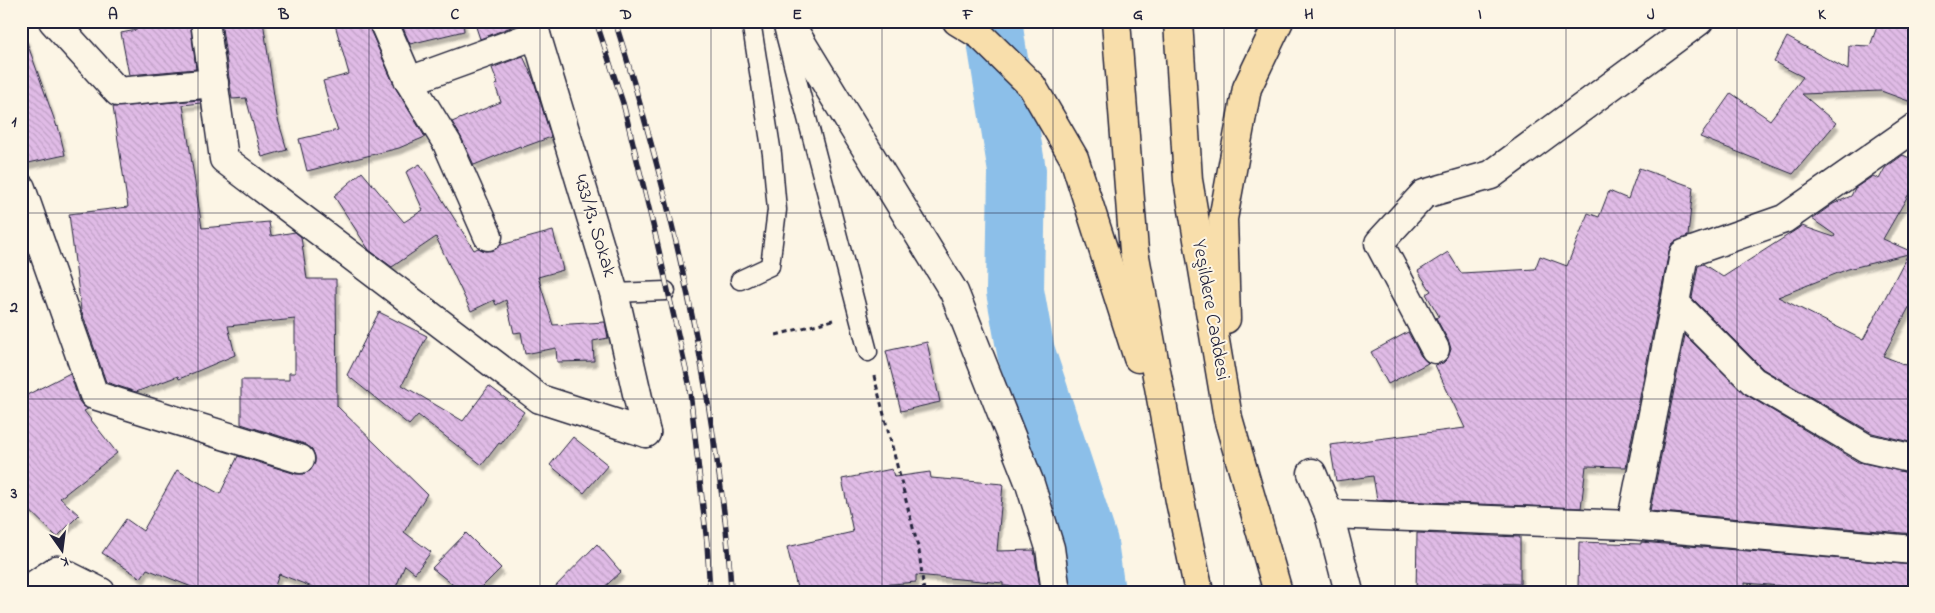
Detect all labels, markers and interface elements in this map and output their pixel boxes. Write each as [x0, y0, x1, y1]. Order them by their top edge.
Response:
text: A [108, 3, 118, 27]
text: B [278, 3, 290, 27]
text: C [451, 3, 460, 27]
text: D [619, 3, 632, 27]
text: E [792, 3, 802, 27]
text: F [962, 3, 974, 27]
text: G [1133, 3, 1143, 27]
text: H [1304, 3, 1314, 27]
text: I [1478, 3, 1482, 27]
text: J [1647, 3, 1655, 27]
text: K [1818, 3, 1827, 27]
text: 1 [11, 110, 17, 134]
street label: 433/13. Sokak [565, 171, 623, 281]
street label: Yeşildere Caddesi [1183, 237, 1237, 383]
text: 2 [9, 296, 18, 320]
text: 3 [10, 482, 18, 506]
north arrow [38, 526, 88, 576]
text: K [58, 550, 71, 572]

